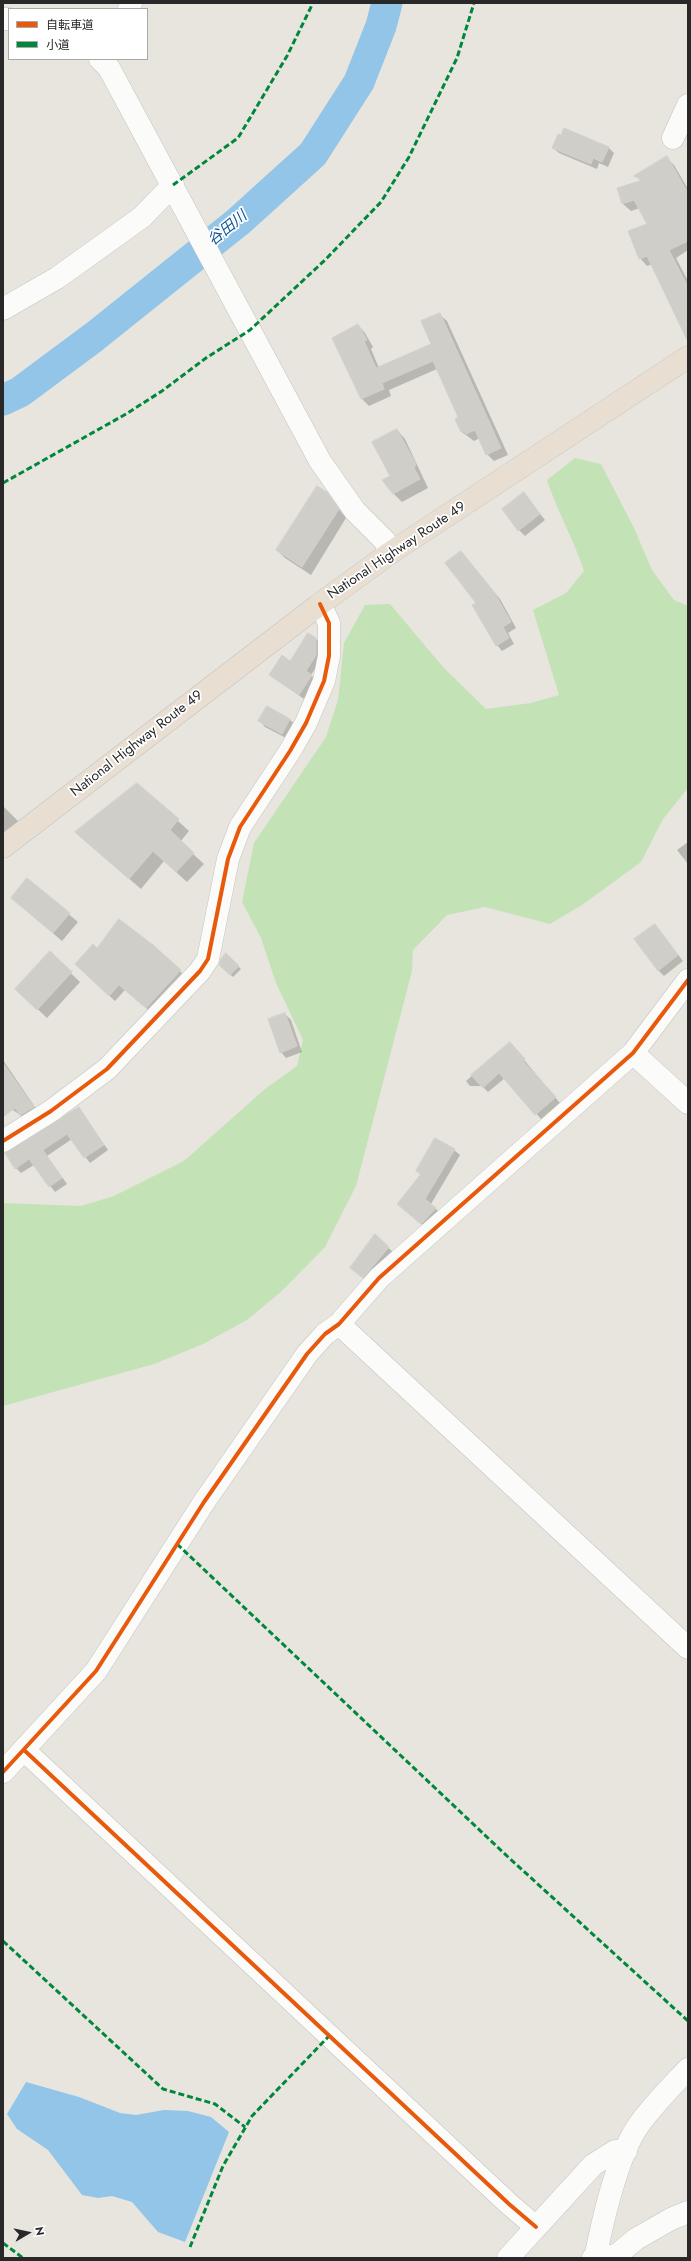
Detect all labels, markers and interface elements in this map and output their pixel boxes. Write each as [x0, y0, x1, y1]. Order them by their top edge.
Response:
legend [8, 8, 148, 60]
text: 自転車道 [46, 16, 94, 34]
text: 小道 [46, 36, 70, 54]
water label: 谷田川 [205, 208, 251, 250]
street label: National Highway Route 49 [325, 498, 469, 604]
street label: National Highway Route 49 [68, 687, 206, 801]
north arrow [8, 2213, 48, 2253]
text: N [31, 2226, 48, 2237]

